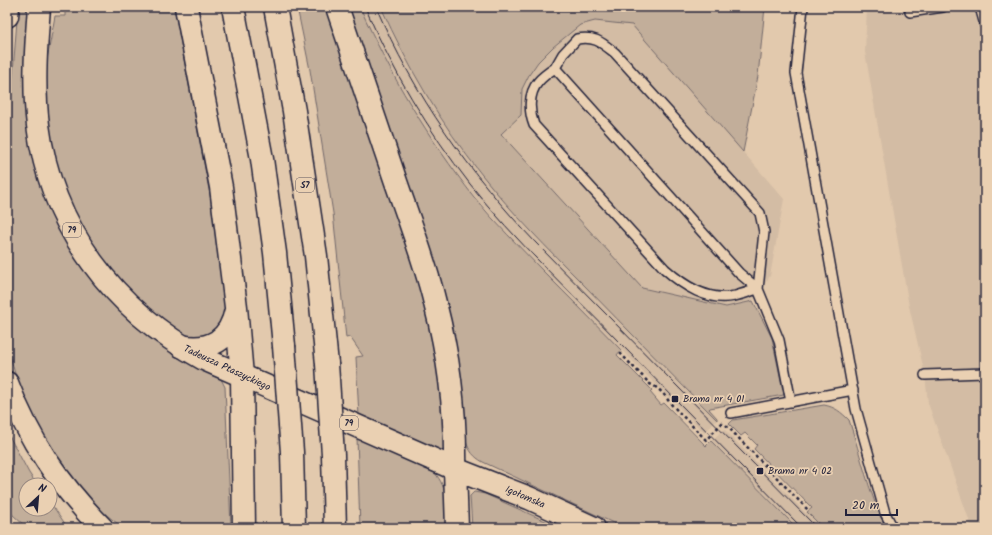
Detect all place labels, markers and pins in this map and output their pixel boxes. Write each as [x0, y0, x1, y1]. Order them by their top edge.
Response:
place label: Brama nr 4 01 [683, 391, 744, 407]
marker: Brama nr 4 01 [670, 394, 680, 404]
place label: Brama nr 4 02 [768, 463, 832, 479]
marker: Brama nr 4 02 [755, 466, 765, 476]

